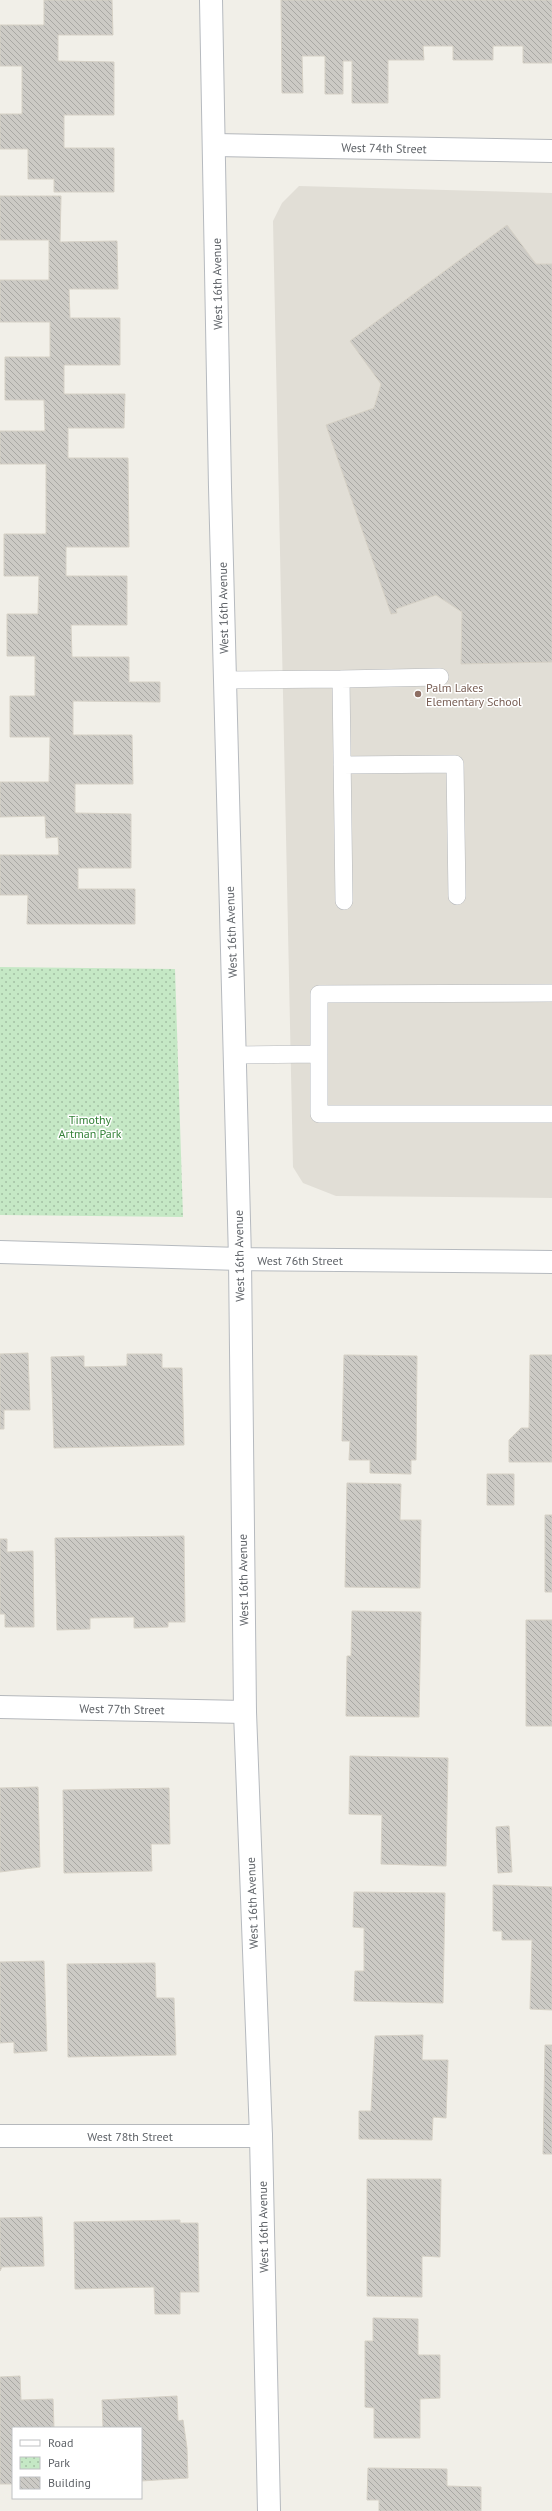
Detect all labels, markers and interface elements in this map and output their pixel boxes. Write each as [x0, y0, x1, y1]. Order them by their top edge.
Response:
street label: West 74th Street [341, 140, 427, 156]
street label: West 16th Avenue [209, 238, 225, 330]
street label: West 16th Avenue [215, 562, 231, 654]
place label: Palm Lakes Elementary School [426, 680, 522, 709]
marker: Palm Lakes Elementary School [413, 689, 423, 699]
street label: West 16th Avenue [222, 886, 240, 978]
park label: Timothy Artman Park [58, 1112, 122, 1141]
street label: West 16th Avenue [231, 1210, 247, 1302]
street label: West 76th Street [257, 1253, 343, 1268]
street label: West 16th Avenue [235, 1534, 251, 1626]
street label: West 77th Street [79, 1701, 165, 1717]
street label: West 16th Avenue [243, 1857, 261, 1949]
street label: West 78th Street [87, 2129, 173, 2144]
street label: West 16th Avenue [255, 2181, 271, 2273]
legend [12, 2427, 142, 2499]
text: Road [48, 2435, 73, 2450]
text: Park [48, 2455, 70, 2470]
text: Building [48, 2475, 91, 2490]

